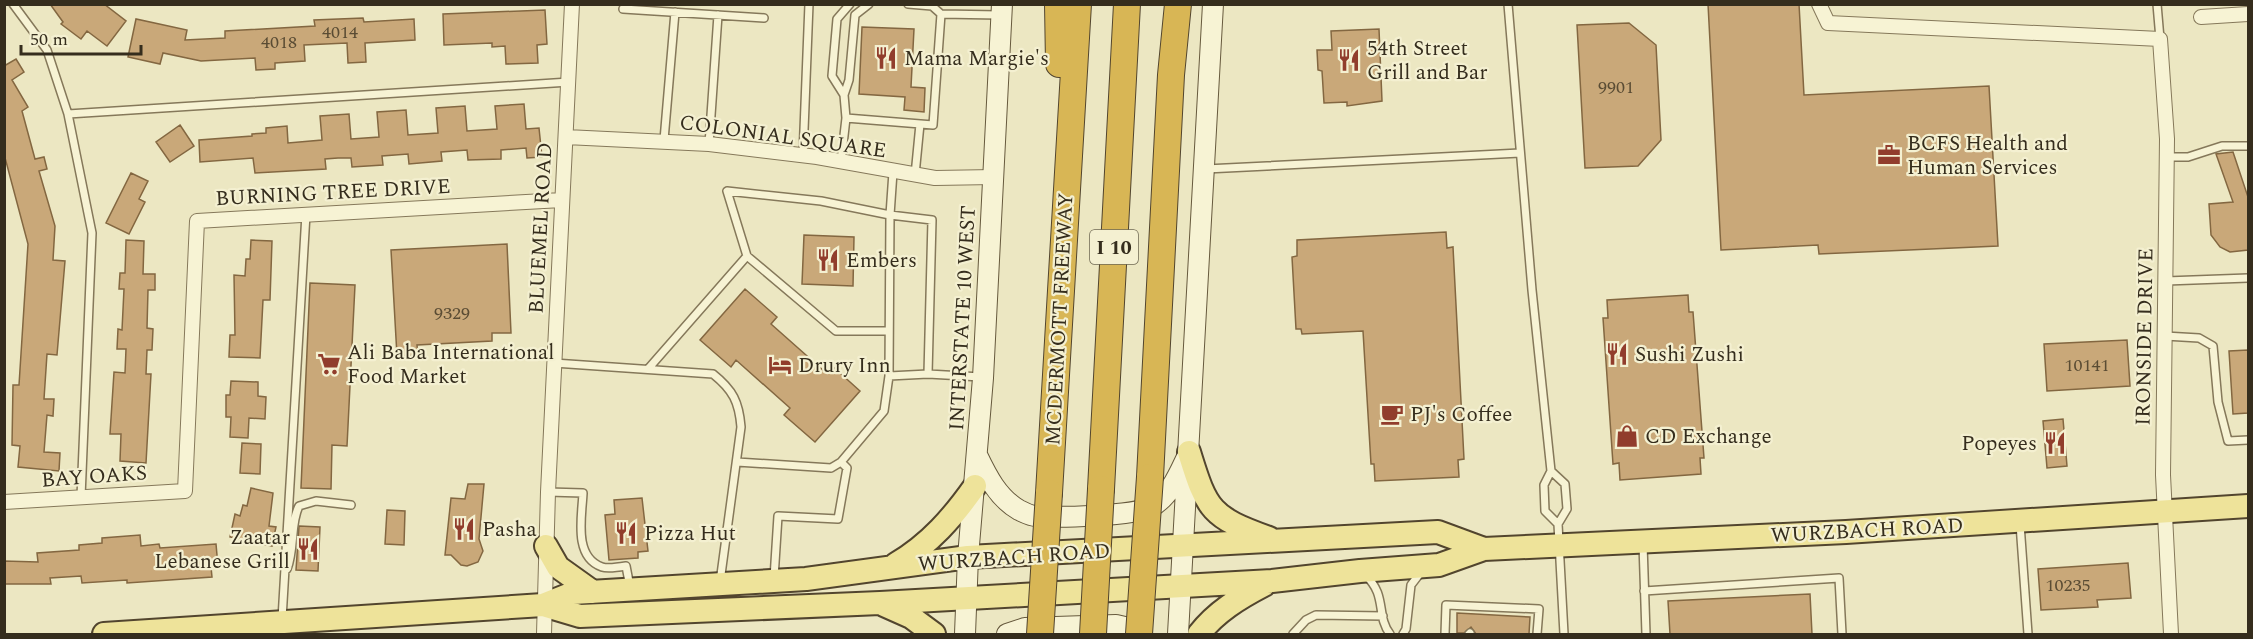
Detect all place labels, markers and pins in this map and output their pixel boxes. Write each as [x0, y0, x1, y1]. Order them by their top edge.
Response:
place label: 54th Street Grill and Bar [1367, 33, 1488, 89]
place label: Mama Margie's [904, 43, 1049, 75]
restaurant icon: Mama Margie's [873, 45, 899, 71]
restaurant icon: 54th Street Grill and Bar [1336, 47, 1362, 73]
place label: BCFS Health and Human Services [1907, 128, 2068, 184]
office icon: BCFS Health and Human Services [1876, 142, 1902, 168]
place label: Embers [846, 245, 917, 277]
restaurant icon: Embers [815, 247, 841, 273]
place label: Ali Baba International Food Market [347, 337, 554, 393]
place label: Sushi Zushi [1635, 339, 1744, 371]
restaurant icon: Sushi Zushi [1604, 341, 1630, 367]
place label: Drury Inn [798, 350, 891, 382]
supermarket icon: Ali Baba International Food Market [316, 351, 342, 377]
hotel icon: Drury Inn [767, 352, 793, 378]
place label: PJ's Coffee [1410, 399, 1512, 431]
cafe icon: PJ's Coffee [1379, 401, 1405, 427]
place label: CD Exchange [1645, 421, 1772, 453]
shop icon: CD Exchange [1614, 423, 1640, 449]
place label: Popeyes [1961, 428, 2037, 460]
restaurant icon: Popeyes [2042, 430, 2068, 456]
place label: Pasha [482, 514, 537, 546]
restaurant icon: Pasha [451, 516, 477, 542]
place label: Pizza Hut [644, 518, 736, 550]
restaurant icon: Pizza Hut [613, 520, 639, 546]
place label: Zaatar Lebanese Grill [154, 522, 290, 578]
restaurant icon: Zaatar Lebanese Grill [295, 536, 321, 562]

